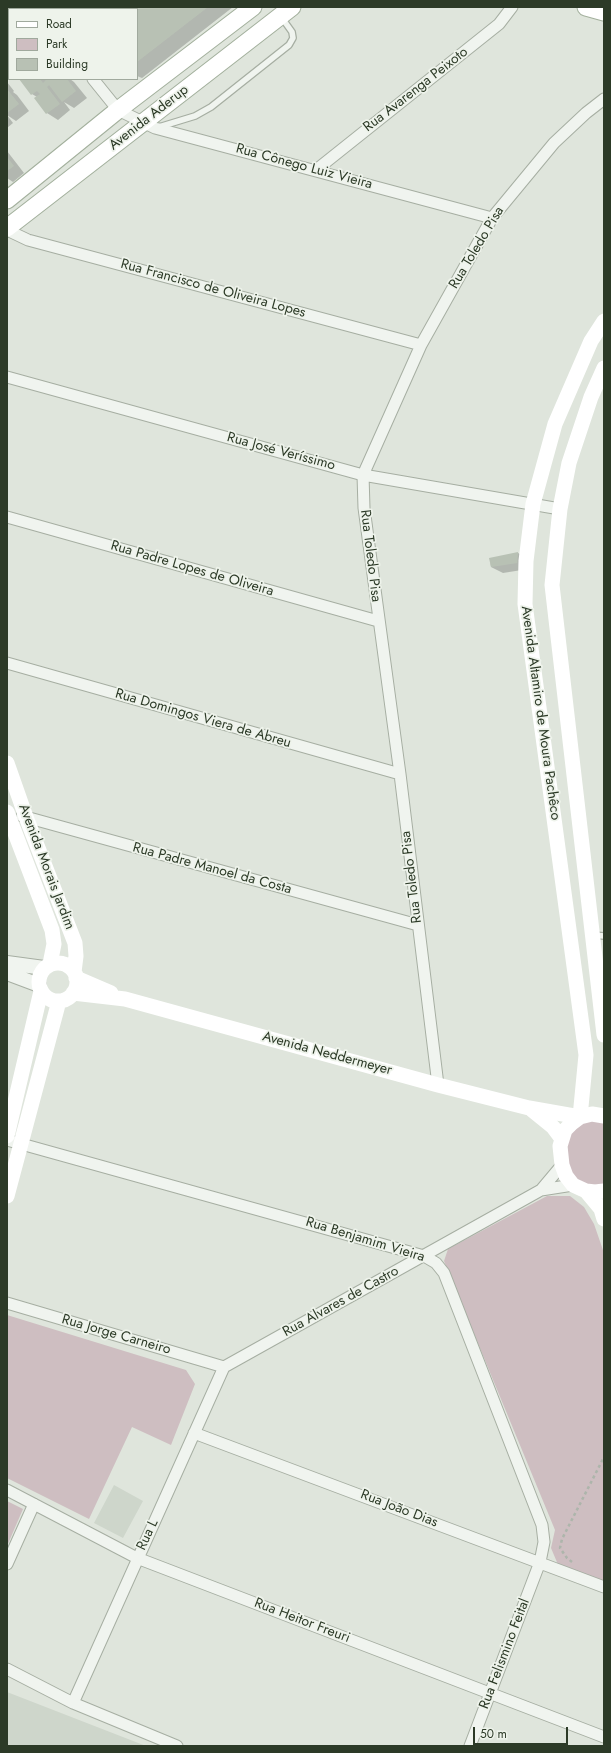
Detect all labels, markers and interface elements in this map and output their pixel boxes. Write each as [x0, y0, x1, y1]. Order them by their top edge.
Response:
legend [8, 8, 138, 80]
text: Road [46, 15, 72, 33]
text: Park [46, 35, 67, 53]
street label: Rua Avarenga Peixoto [360, 44, 472, 136]
text: Building [46, 55, 88, 73]
street label: Avenida Aderup [106, 82, 192, 154]
street label: Rua Cônego Luiz Vieira [234, 141, 374, 193]
street label: Rua Toledo Pisa [446, 204, 508, 292]
street label: Rua Francisco de Oliveira Lopes [119, 256, 307, 322]
street label: Rua José Veríssimo [225, 429, 337, 475]
street label: Rua Toledo Pisa [356, 509, 384, 603]
street label: Rua Padre Lopes de Oliveira [109, 538, 275, 600]
street label: Avenida Altamiro de Moura Pachêco [517, 605, 563, 821]
street label: Rua Domingos Viera de Abreu [113, 686, 293, 752]
street label: Avenida Morais Jardim [14, 802, 78, 932]
street label: Rua Toledo Pisa [398, 830, 426, 924]
street label: Rua Padre Manoel da Costa [131, 840, 293, 898]
street label: Avenida Neddermeyer [260, 1029, 394, 1079]
street label: Rua Benjamim Vieira [303, 1214, 427, 1266]
street label: Rua Alvares de Castro [280, 1263, 402, 1341]
street label: Rua Jorge Carneiro [60, 1311, 172, 1359]
street label: Rua João Dias [358, 1487, 440, 1531]
street label: Rua L [134, 1517, 162, 1553]
street label: Rua Heitor Freuri [252, 1595, 352, 1647]
street label: Rua Felismino Feital [476, 1596, 534, 1712]
scale bar [475, 1719, 570, 1745]
text: 50 m [480, 1725, 507, 1743]

